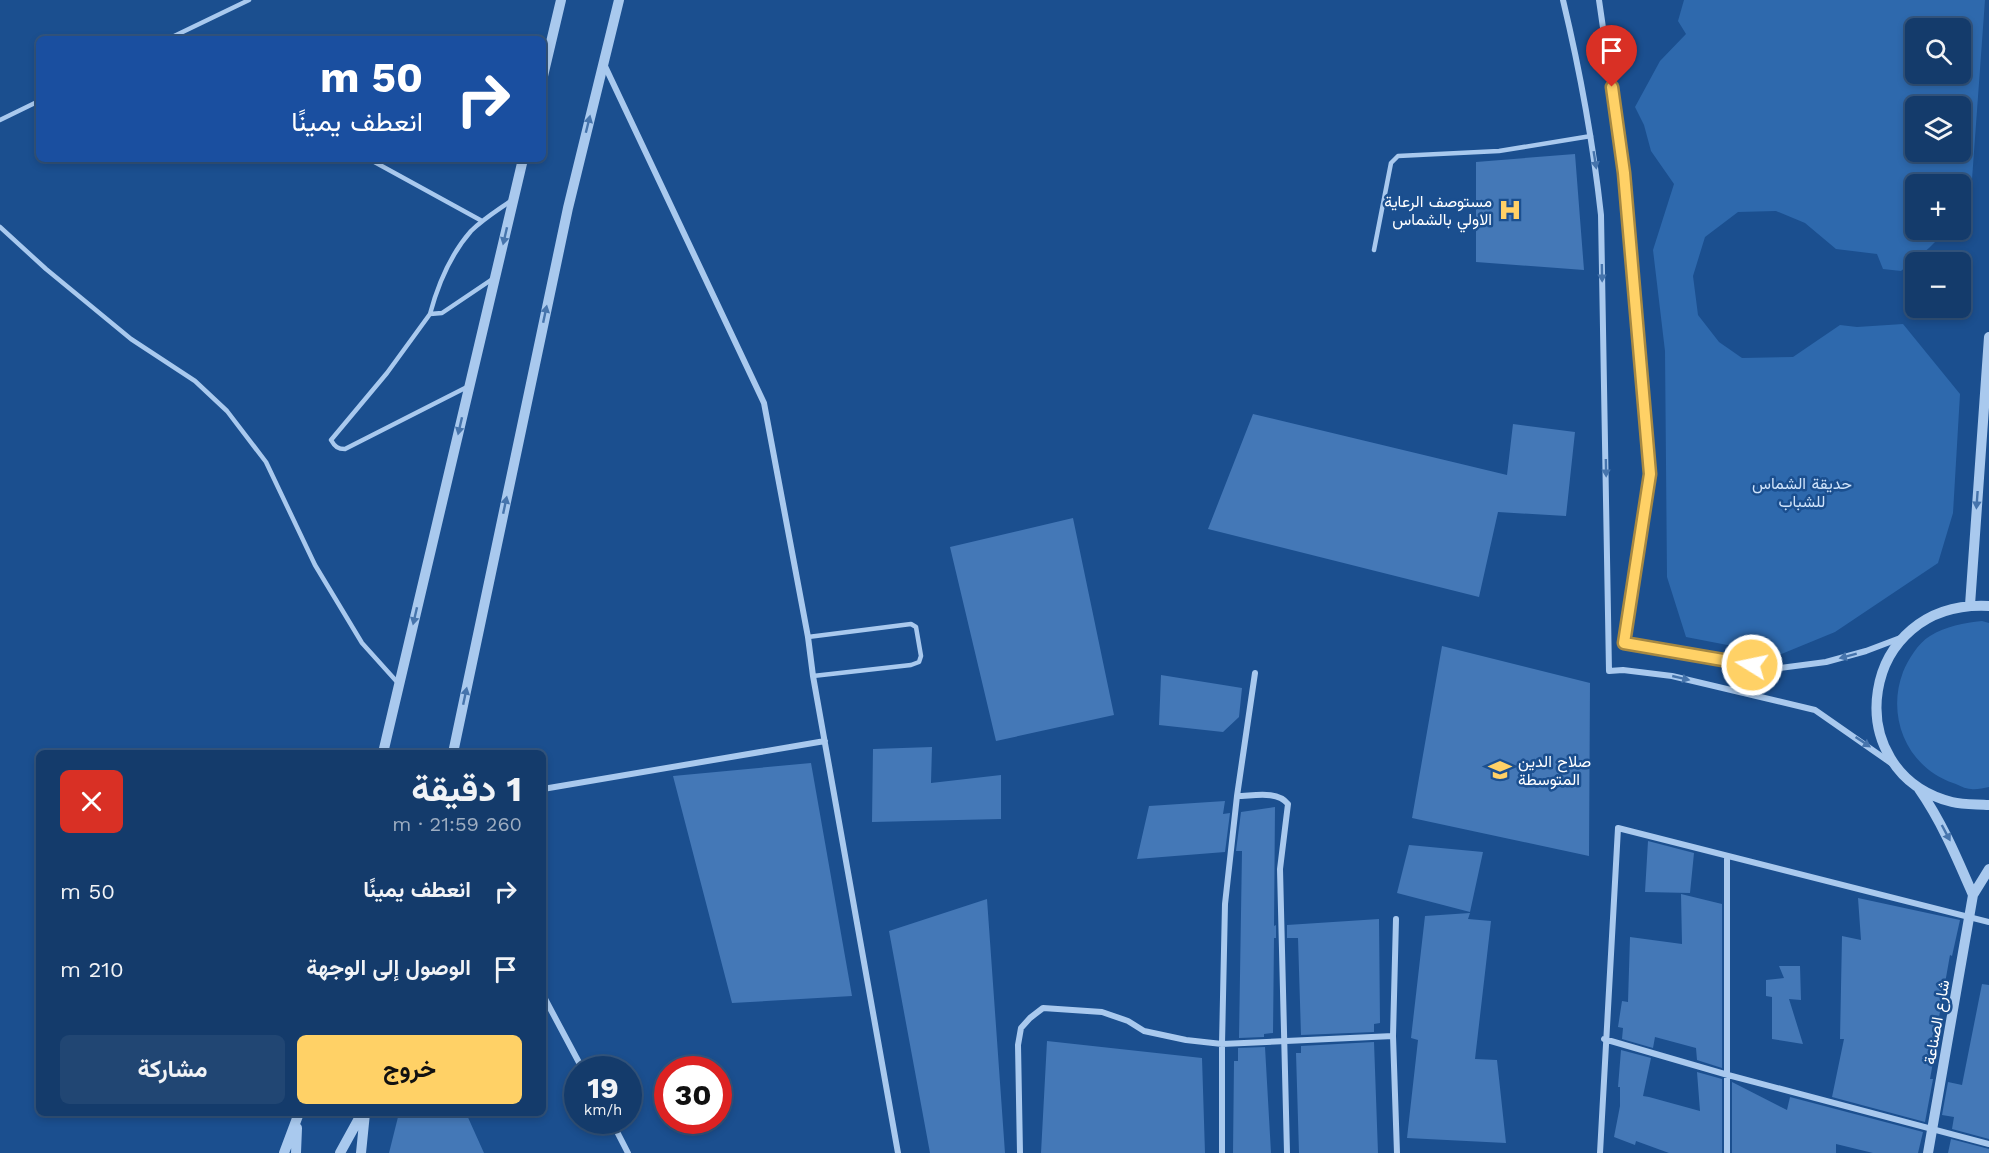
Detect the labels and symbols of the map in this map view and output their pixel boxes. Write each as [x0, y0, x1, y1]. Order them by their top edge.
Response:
pin [1586, 25, 1637, 87]
one-way arrow [584, 115, 594, 133]
one-way arrow [1591, 151, 1600, 170]
place label: مستوصف الرعاية الاولي بالشماس [1384, 192, 1492, 233]
hospital icon: مستوصف الرعاية الاولي بالشماس [1497, 197, 1523, 223]
one-way arrow [499, 227, 509, 246]
one-way arrow [1598, 264, 1607, 283]
one-way arrow [541, 304, 550, 323]
one-way arrow [455, 417, 464, 436]
one-way arrow [1601, 459, 1611, 478]
park label: حديقة الشماس للشباب [1752, 474, 1852, 511]
one-way arrow [1973, 490, 1982, 509]
one-way arrow [501, 495, 510, 514]
one-way arrow [410, 607, 420, 625]
position arrow [1720, 633, 1784, 697]
one-way arrow [1839, 651, 1857, 661]
one-way arrow [1672, 674, 1691, 684]
one-way arrow [460, 686, 470, 705]
one-way arrow [1855, 736, 1871, 747]
place label: صلاح الدين المتوسطة [1518, 752, 1591, 790]
school or university icon: صلاح الدين المتوسطة [1487, 757, 1513, 783]
one-way arrow [1941, 825, 1951, 842]
street label: شارع الصناعة [1920, 978, 1955, 1066]
speed limit sign: 30 [654, 1056, 732, 1134]

